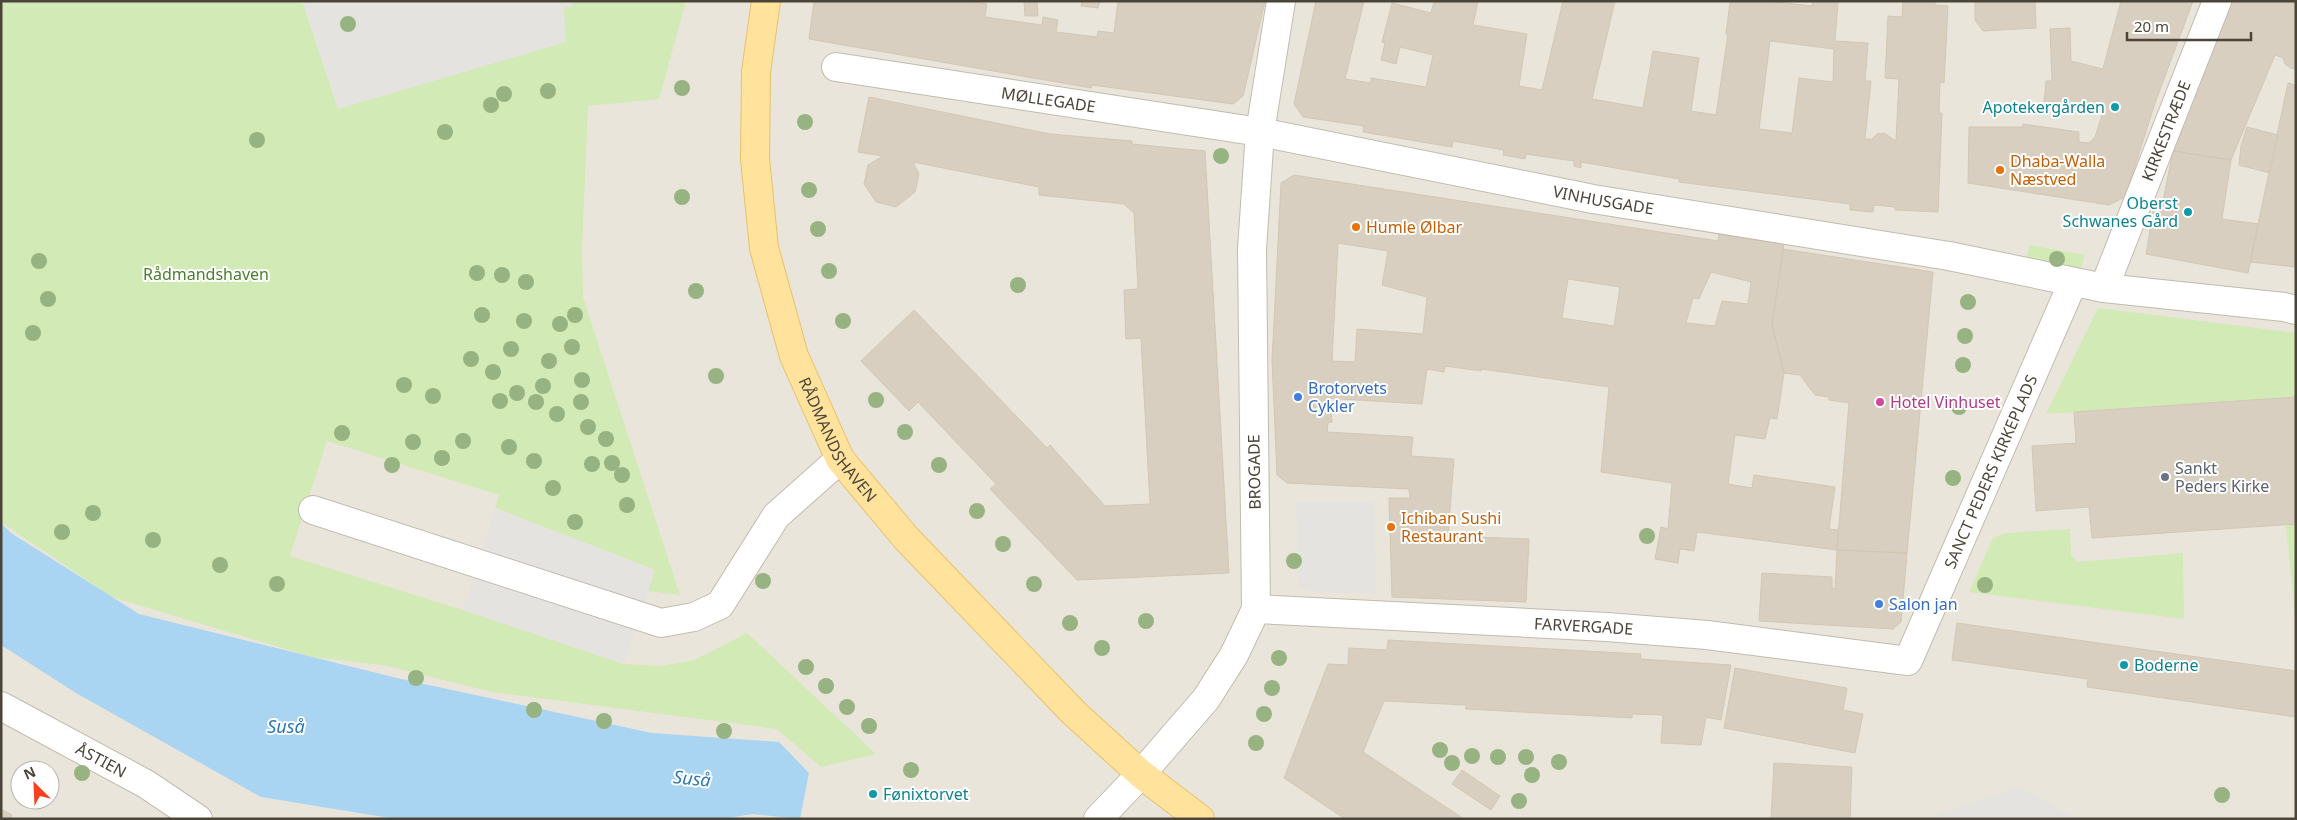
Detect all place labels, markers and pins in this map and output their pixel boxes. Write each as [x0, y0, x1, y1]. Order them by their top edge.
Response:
place label: Apotekergården [1983, 96, 2105, 118]
marker: Apotekergården [2109, 101, 2121, 113]
place label: Dhaba-Walla Næstved [2010, 150, 2105, 190]
marker: Dhaba-Walla Næstved [1994, 164, 2006, 176]
place label: Oberst Schwanes Gård [2063, 192, 2178, 232]
marker: Oberst Schwanes Gård [2182, 206, 2194, 218]
place label: Humle Ølbar [1366, 216, 1462, 238]
marker: Humle Ølbar [1350, 221, 1362, 233]
place label: Brotorvets Cykler [1308, 377, 1387, 417]
marker: Brotorvets Cykler [1292, 391, 1304, 403]
place label: Hotel Vinhuset [1890, 391, 2001, 413]
marker: Hotel Vinhuset [1874, 396, 1886, 408]
place label: Sankt Peders Kirke [2175, 457, 2269, 497]
marker: Sankt Peders Kirke [2159, 471, 2171, 483]
place label: Ichiban Sushi Restaurant [1401, 507, 1501, 547]
marker: Ichiban Sushi Restaurant [1385, 521, 1397, 533]
place label: Salon jan [1889, 593, 1958, 615]
marker: Salon jan [1873, 598, 1885, 610]
place label: Boderne [2134, 654, 2198, 676]
marker: Boderne [2118, 659, 2130, 671]
place label: Fønixtorvet [883, 783, 969, 805]
marker: Fønixtorvet [867, 788, 879, 800]

